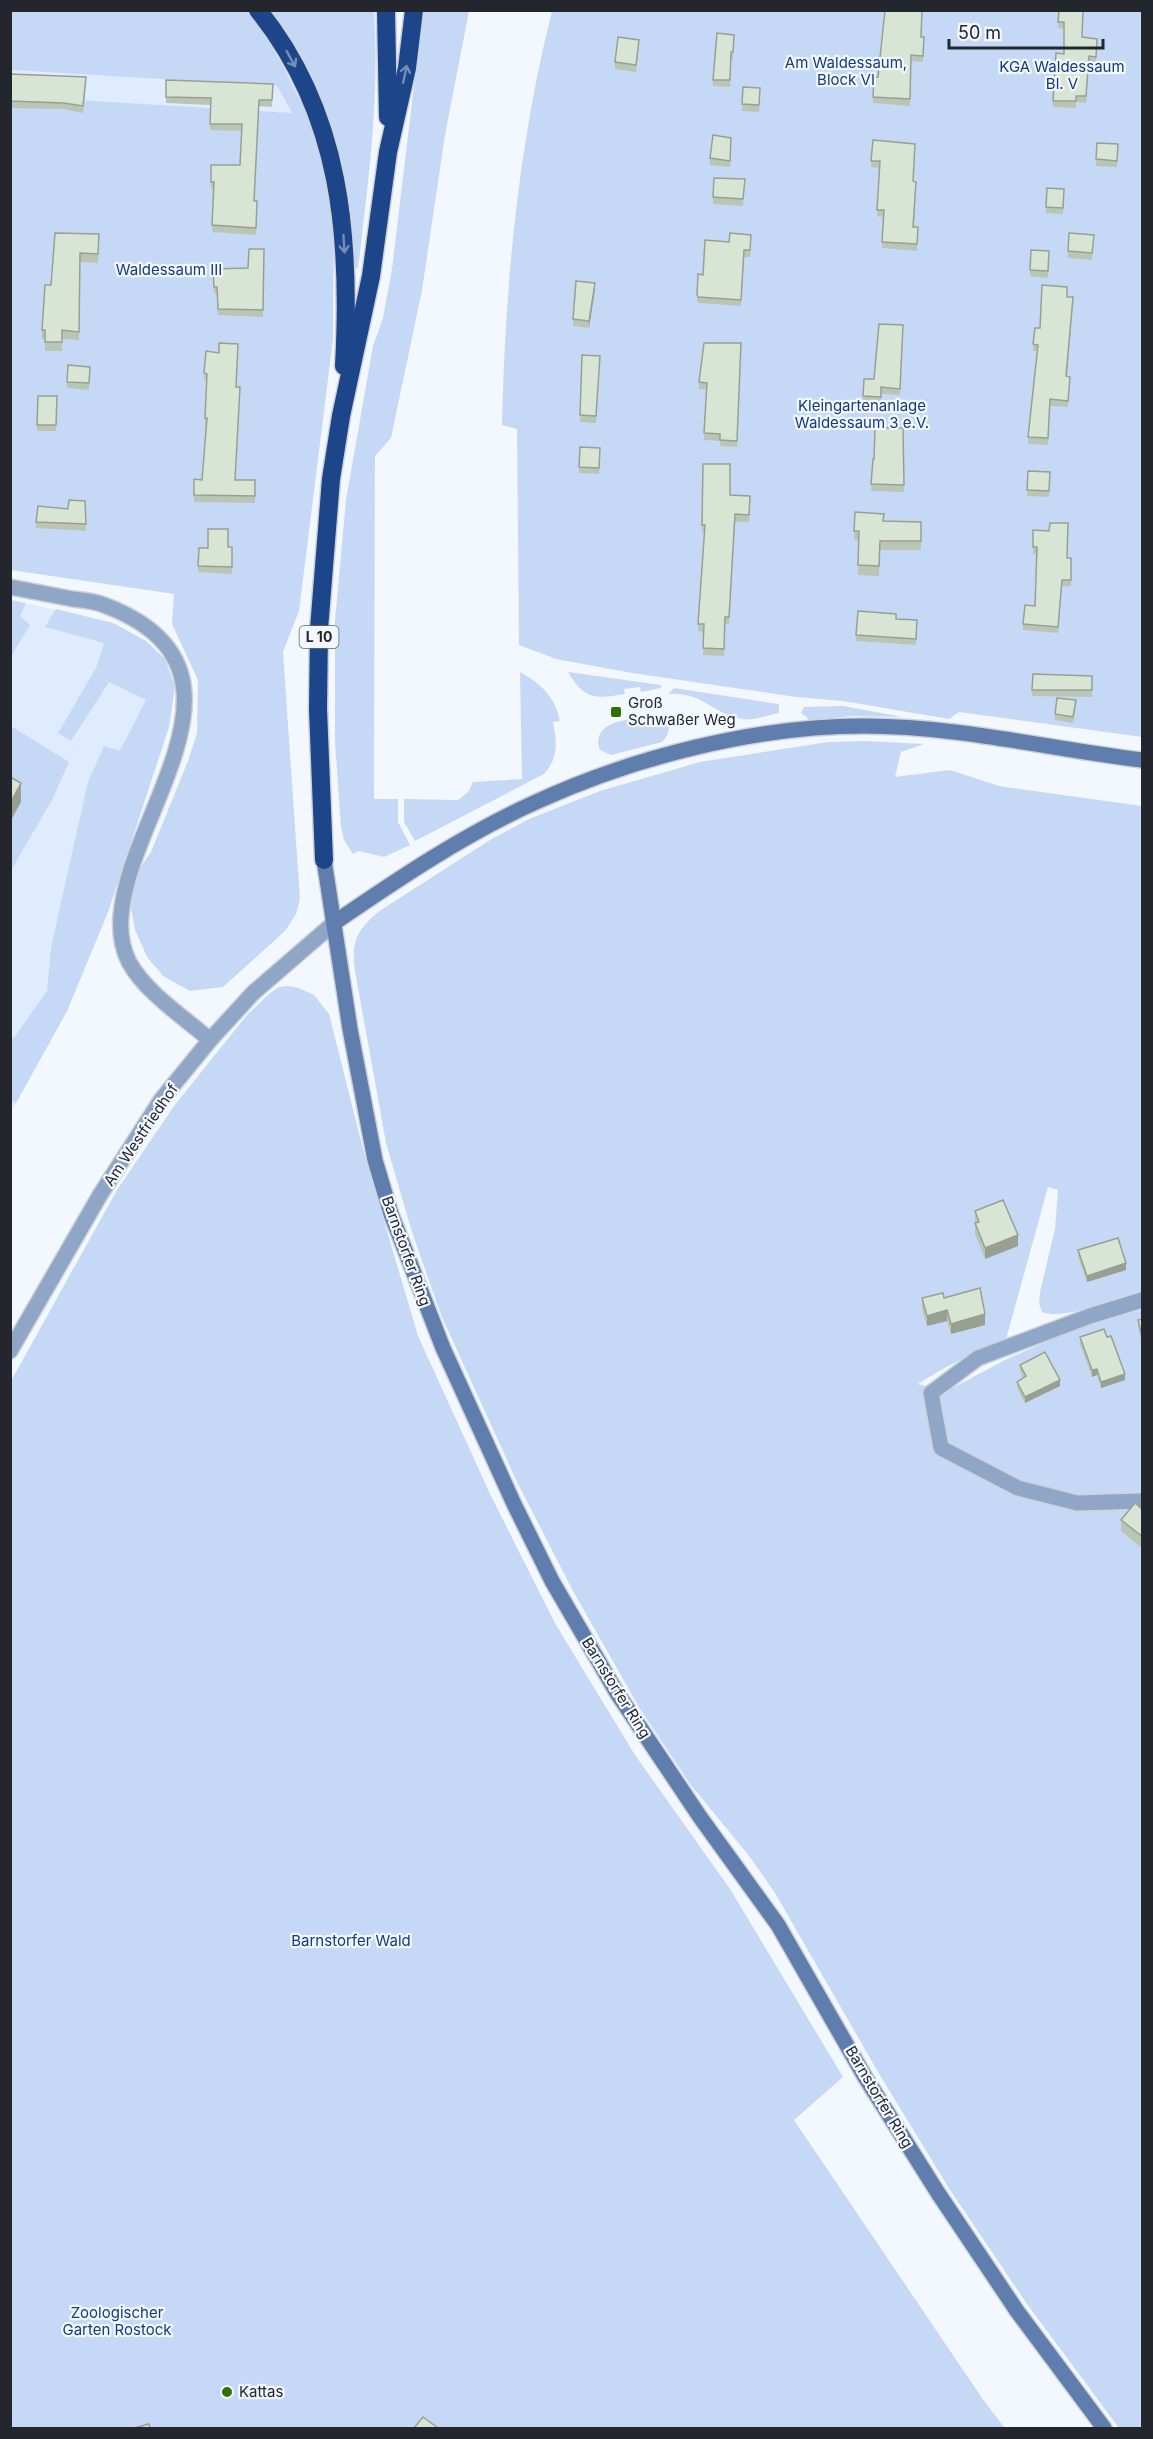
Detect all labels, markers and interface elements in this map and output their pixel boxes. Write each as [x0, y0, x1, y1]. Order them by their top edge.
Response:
scale bar [949, 12, 1104, 50]
text: 50 m [958, 22, 1001, 43]
one-way arrow [285, 50, 297, 67]
park label: Am Waldessaum, Block VI [785, 53, 907, 89]
park label: KGA Waldessaum Bl. V [999, 57, 1125, 93]
one-way arrow [400, 65, 412, 84]
one-way arrow [339, 234, 350, 254]
park label: Waldessaum III [116, 260, 222, 279]
park label: Kleingartenanlage Waldessaum 3 e.V. [795, 396, 929, 432]
road number: L 10 [300, 626, 338, 648]
place label: Groß Schwaßer Weg [628, 693, 736, 729]
marker: Groß Schwaßer Weg [609, 705, 623, 719]
street label: Am Westfriedhof [99, 1080, 182, 1190]
street label: Barnstorfer Ring [378, 1193, 435, 1308]
street label: Barnstorfer Ring [578, 1634, 655, 1742]
park label: Barnstorfer Wald [291, 1931, 411, 1950]
street label: Barnstorfer Ring [842, 2042, 917, 2151]
park label: Zoologischer Garten Rostock [63, 2303, 172, 2339]
place label: Kattas [239, 2382, 283, 2401]
marker: Kattas [220, 2385, 234, 2399]

